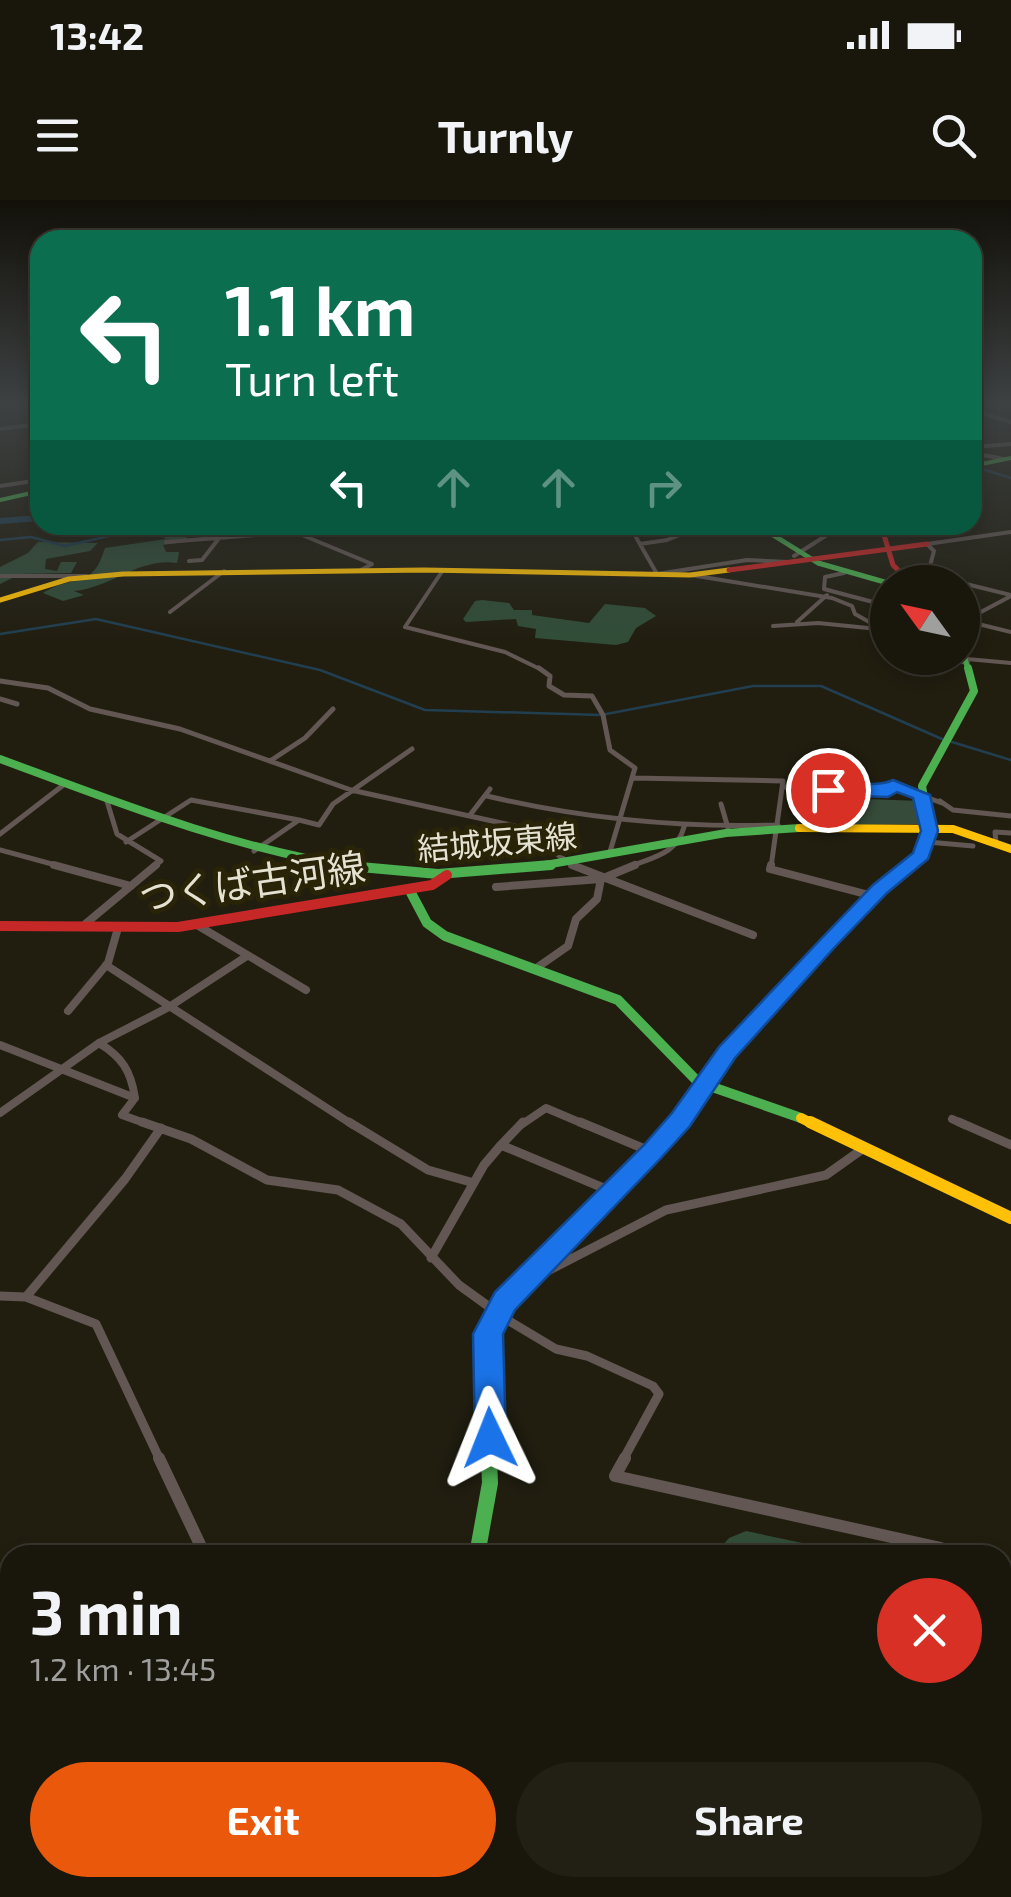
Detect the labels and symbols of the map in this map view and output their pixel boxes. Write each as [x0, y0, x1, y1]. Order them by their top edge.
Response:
north arrow [870, 565, 980, 675]
pin [786, 748, 871, 833]
street label: 結城坂東線 [416, 815, 578, 867]
street label: つくば古河線 [136, 842, 368, 920]
position arrow [438, 1386, 542, 1490]

